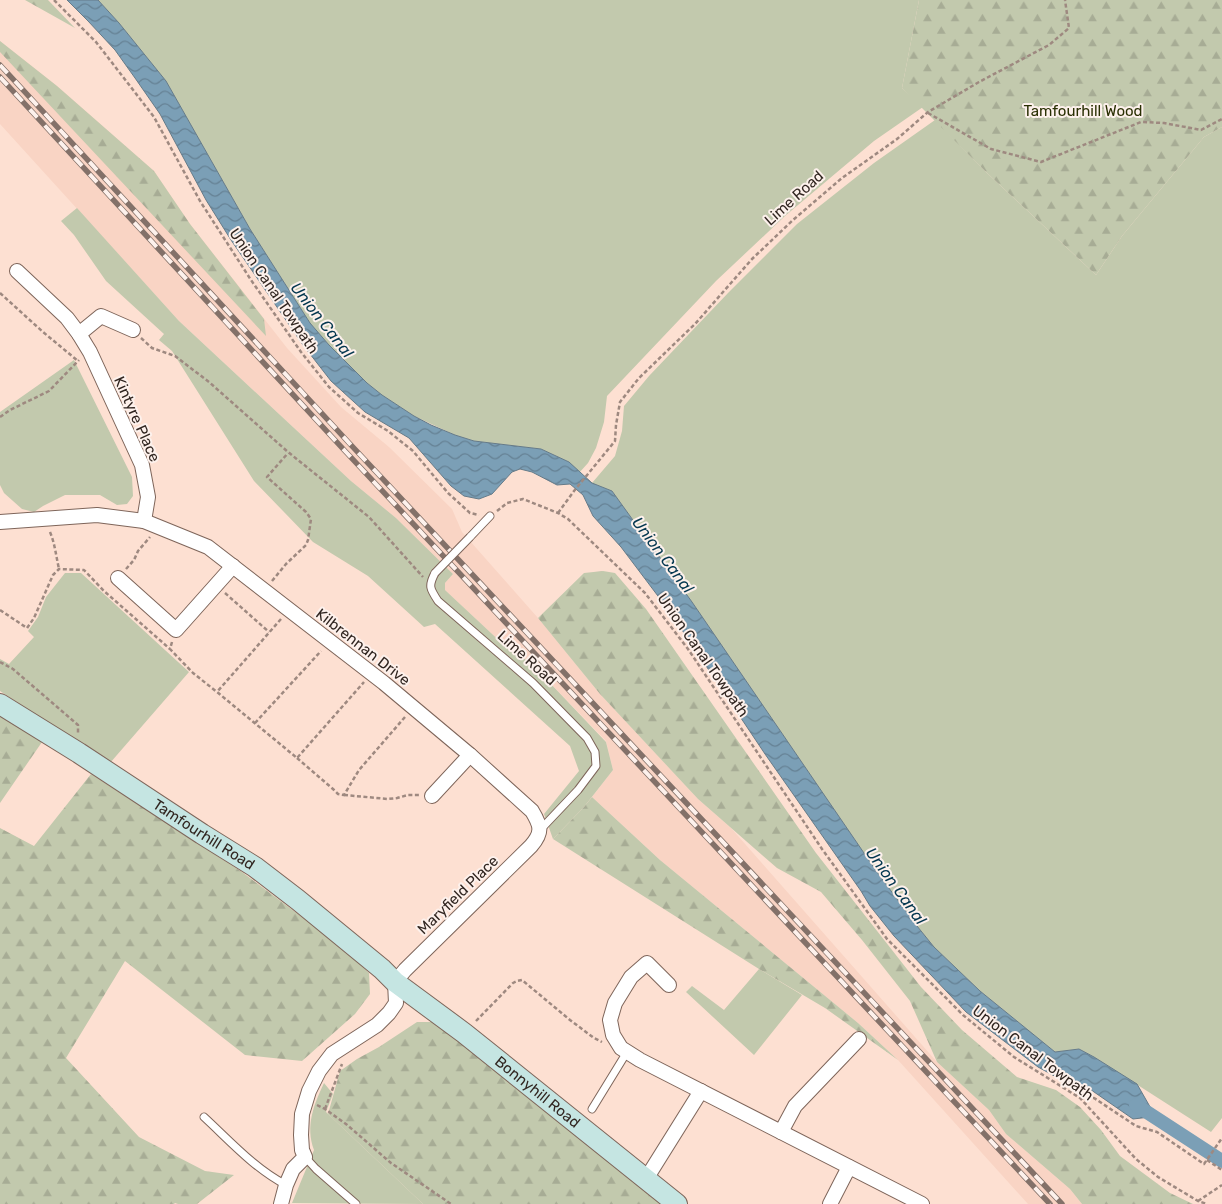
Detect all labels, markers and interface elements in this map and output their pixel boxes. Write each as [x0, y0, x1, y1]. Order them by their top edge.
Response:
park label: Tamfourhill Wood [1023, 102, 1143, 120]
street label: Lime Road [761, 167, 827, 229]
street label: Union Canal Towpath [225, 225, 323, 357]
water label: Union Canal [287, 278, 357, 362]
street label: Kintyre Place [110, 373, 164, 465]
water label: Union Canal [628, 513, 699, 598]
street label: Union Canal Towpath [653, 590, 753, 720]
street label: Kilbrennan Drive [312, 605, 414, 689]
street label: Lime Road [494, 627, 560, 689]
street label: Tamfourhill Road [150, 795, 258, 874]
water label: Union Canal [862, 844, 931, 929]
street label: Maryfield Place [414, 852, 502, 938]
street label: Union Canal Towpath [969, 1002, 1097, 1104]
street label: Bonnyhill Road [491, 1052, 584, 1132]

